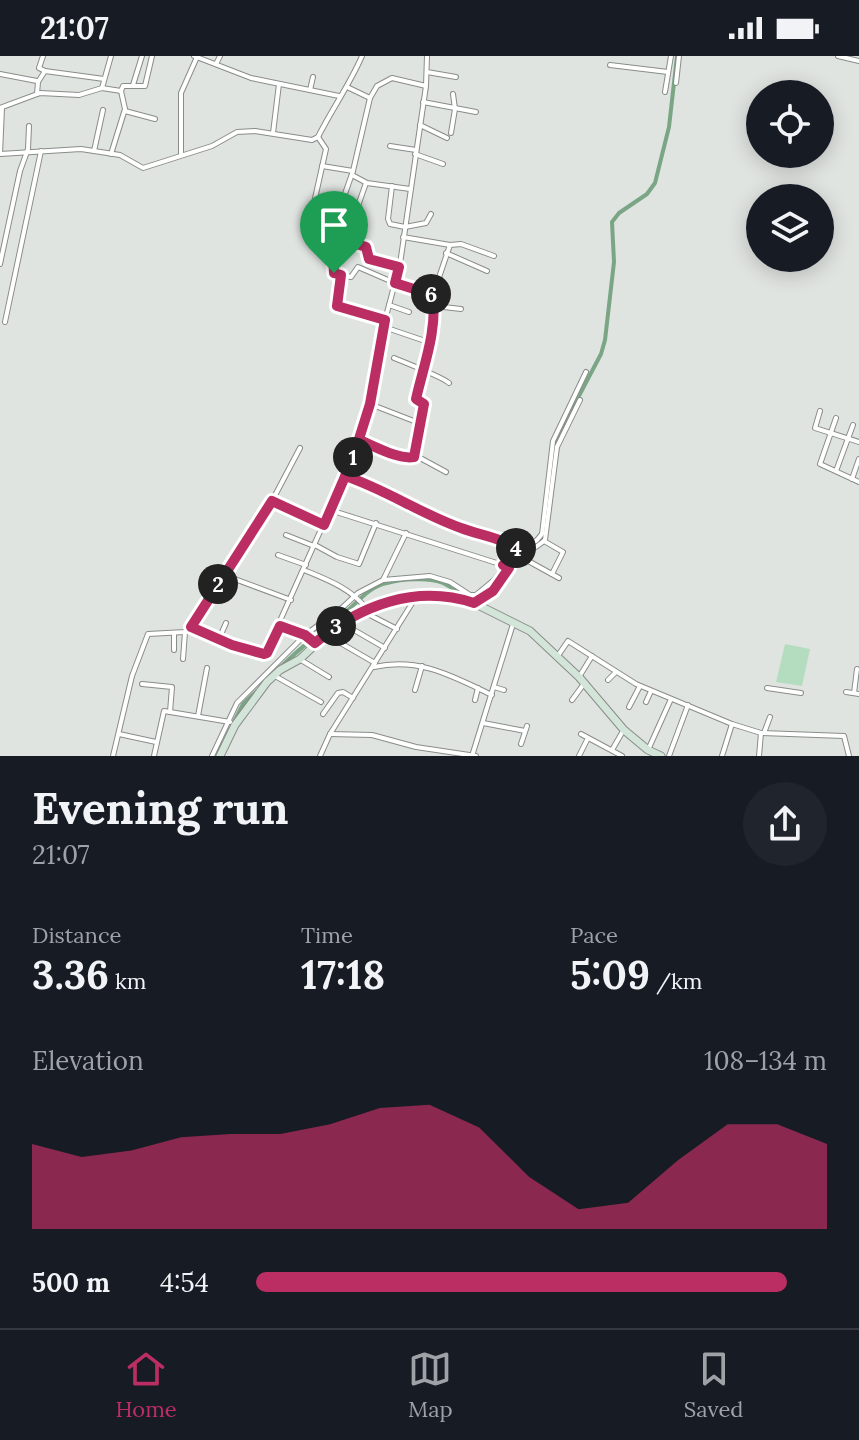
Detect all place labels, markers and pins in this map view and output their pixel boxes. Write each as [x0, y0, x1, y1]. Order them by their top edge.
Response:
pin [300, 191, 368, 273]
pin: 6 [411, 274, 451, 314]
pin: 1 [333, 437, 373, 477]
pin: 4 [496, 528, 536, 568]
pin: 2 [198, 564, 238, 604]
pin: 3 [316, 606, 356, 646]

